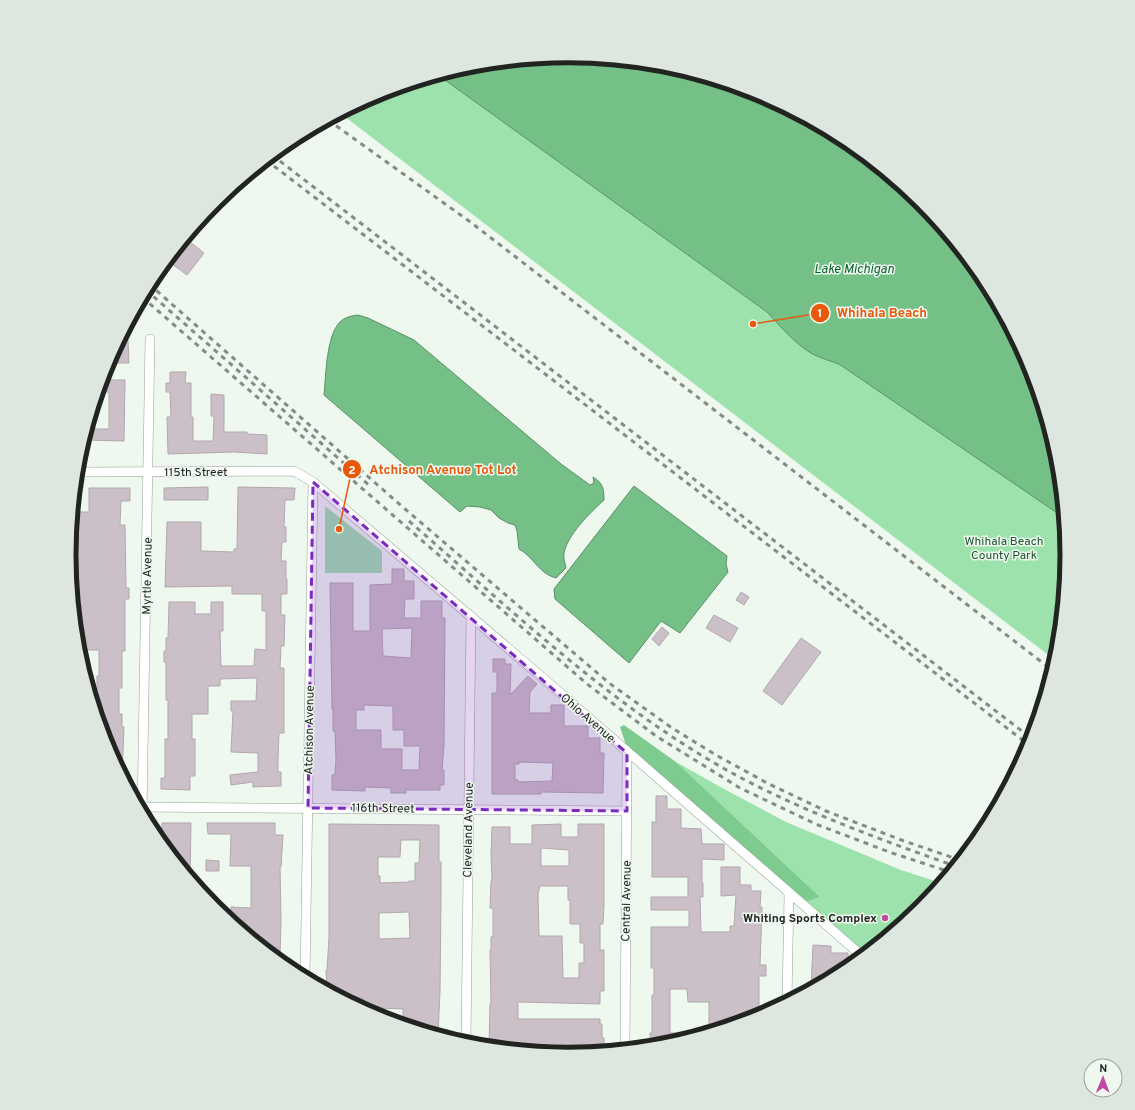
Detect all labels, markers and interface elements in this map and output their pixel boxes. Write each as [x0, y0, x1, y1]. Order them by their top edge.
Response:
water label: Lake Michigan [814, 262, 894, 278]
callout: Whihala Beach [810, 300, 935, 325]
text: 1 [818, 306, 822, 322]
text: Whihala Beach [837, 306, 927, 322]
callout: Atchison Avenue Tot Lot [342, 457, 525, 482]
text: 2 [348, 463, 356, 479]
text: Atchison Avenue Tot Lot [369, 463, 517, 479]
street label: 115th Street [164, 465, 228, 481]
park label: Whihala Beach County Park [965, 534, 1043, 564]
street label: Myrtle Avenue [139, 537, 157, 615]
street label: Atchison Avenue [301, 685, 319, 775]
street label: Ohio Avenue [557, 691, 618, 747]
street label: Cleveland Avenue [460, 782, 478, 878]
street label: 116th Street [351, 800, 415, 818]
street label: Central Avenue [618, 860, 636, 942]
place label: Whiting Sports Complex [743, 911, 877, 927]
marker: Whiting Sports Complex [880, 913, 890, 923]
north arrow [1083, 1058, 1123, 1098]
text: N [1099, 1062, 1107, 1076]

